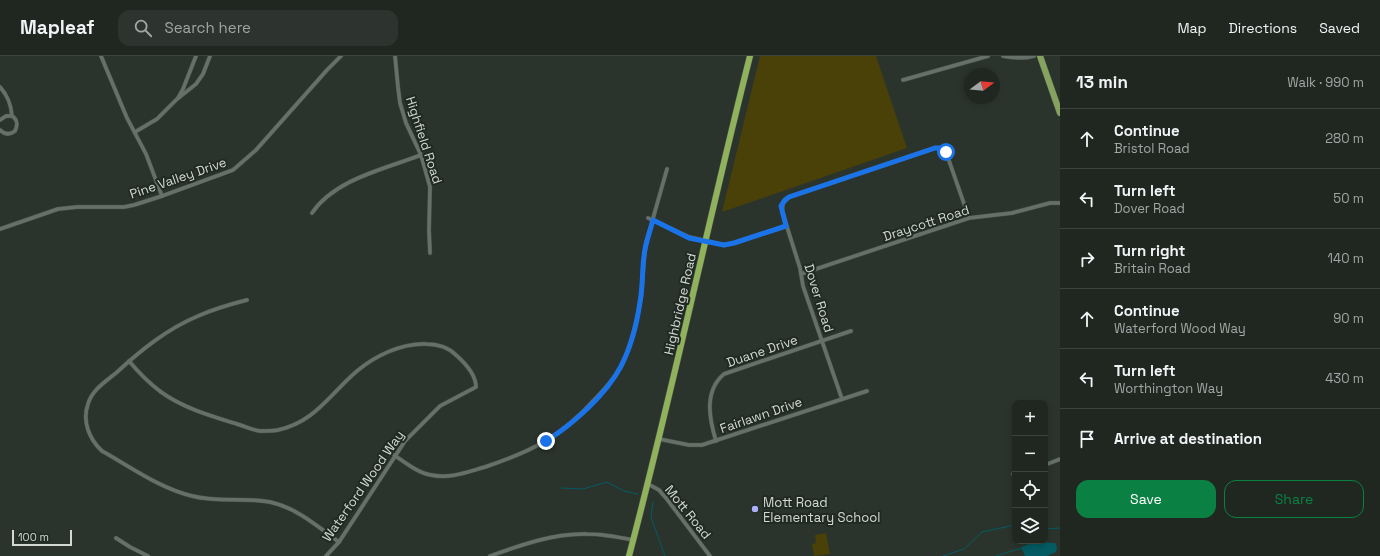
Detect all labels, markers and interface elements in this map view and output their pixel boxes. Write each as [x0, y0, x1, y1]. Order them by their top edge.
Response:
search box [118, 10, 398, 46]
text: Mapleaf [20, 15, 94, 40]
icon: search [132, 17, 154, 39]
text: Search here [164, 18, 251, 37]
text: Map [1177, 19, 1207, 37]
text: Directions [1229, 19, 1297, 37]
text: Saved [1319, 19, 1360, 37]
north arrow [964, 68, 1000, 104]
text: 13 min [1076, 71, 1128, 93]
text: Walk · 990 m [1287, 74, 1364, 91]
street label: Highfield Road [402, 94, 446, 186]
text: Continue [1114, 121, 1180, 140]
icon: ahead [1076, 128, 1098, 150]
text: 280 m [1325, 130, 1364, 147]
text: Bristol Road [1114, 140, 1190, 157]
route start [937, 143, 955, 161]
street label: Pine Valley Drive [127, 153, 229, 203]
text: Turn left [1114, 181, 1176, 200]
icon: left [1076, 188, 1098, 210]
text: 50 m [1333, 190, 1364, 207]
text: Dover Road [1114, 200, 1185, 217]
street label: Draycott Road [881, 201, 971, 245]
text: Turn right [1114, 241, 1185, 260]
icon: right [1076, 248, 1098, 270]
text: 140 m [1328, 250, 1364, 267]
street label: Highbridge Road [660, 251, 700, 357]
text: Britain Road [1114, 260, 1191, 277]
street label: Dover Road [800, 262, 838, 334]
text: Continue [1114, 301, 1180, 320]
icon: ahead [1076, 308, 1098, 330]
text: 90 m [1333, 310, 1364, 327]
text: Waterford Wood Way [1114, 320, 1246, 337]
street label: Duane Drive [724, 331, 800, 371]
text: Turn left [1114, 361, 1176, 380]
icon: left [1076, 368, 1098, 390]
text: 430 m [1325, 370, 1364, 387]
text: Worthington Way [1114, 380, 1223, 397]
street label: Fairlawn Drive [718, 393, 804, 437]
map controls [1012, 400, 1048, 544]
button: + [1012, 400, 1048, 436]
street label: Waterford Wood Way [318, 427, 408, 545]
icon: arrive [1076, 428, 1098, 450]
text: Arrive at destination [1114, 429, 1262, 448]
route end [537, 432, 555, 450]
button: − [1012, 436, 1048, 472]
button: locate [1012, 472, 1048, 508]
button: Save [1076, 480, 1216, 518]
button: Share [1224, 480, 1364, 518]
street label: Mott Road [661, 482, 715, 542]
place label: Mott Road Elementary School [763, 494, 880, 526]
marker: Mott Road Elementary School [750, 504, 760, 514]
button: layers [1012, 508, 1048, 544]
scale bar [12, 528, 72, 547]
text: 100 m [18, 530, 49, 544]

